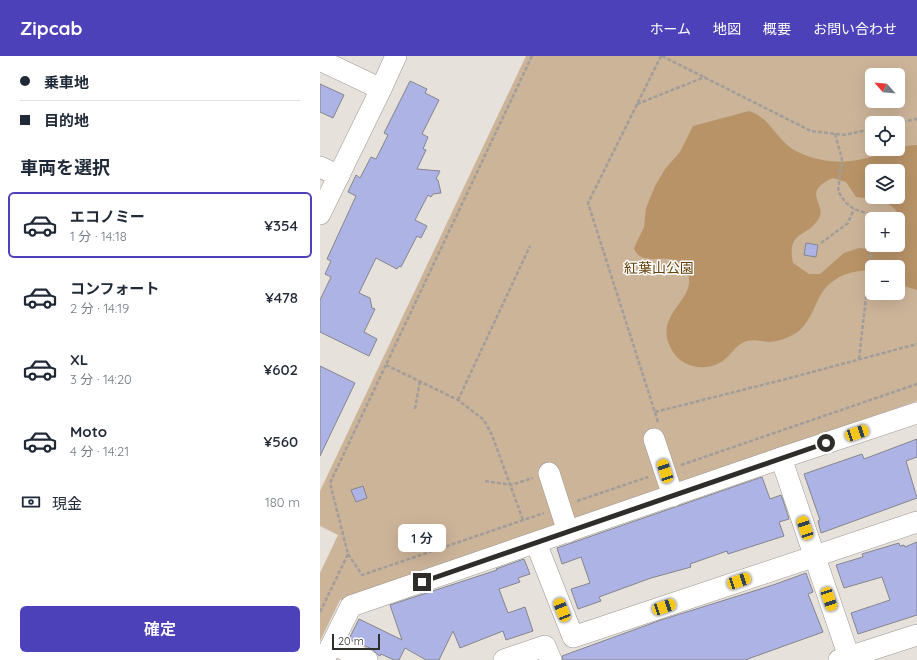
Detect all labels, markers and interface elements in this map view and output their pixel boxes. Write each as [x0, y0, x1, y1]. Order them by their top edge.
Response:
text: Zipcab [20, 16, 82, 40]
text: ホーム [649, 20, 691, 38]
text: 地図 [713, 20, 741, 38]
text: 概要 [763, 20, 791, 38]
text: お問い合わせ [813, 20, 897, 38]
north arrow [865, 68, 905, 108]
map controls [865, 68, 905, 300]
text: 乗車地 [44, 73, 89, 92]
text: 目的地 [44, 111, 89, 130]
button: locate [865, 116, 905, 156]
text: 車両を選択 [20, 156, 110, 179]
button: layers [865, 164, 905, 204]
icon: car [22, 207, 58, 243]
text: エコノミー [70, 207, 145, 226]
button: + [865, 212, 905, 252]
text: ¥354 [264, 216, 298, 235]
text: 1 分 · 14:18 [70, 228, 127, 244]
park label: 紅葉山公園 [624, 259, 694, 277]
button: − [865, 260, 905, 300]
icon: car [22, 279, 58, 315]
text: コンフォート [70, 279, 160, 298]
text: ¥478 [265, 288, 298, 307]
text: 2 分 · 14:19 [70, 300, 129, 316]
text: XL [70, 350, 88, 369]
icon: car [22, 351, 58, 387]
text: ¥602 [263, 360, 298, 379]
text: 3 分 · 14:20 [70, 371, 132, 387]
text: Moto [70, 422, 107, 441]
icon: car [22, 423, 58, 459]
car [844, 423, 870, 443]
text: ¥560 [263, 432, 298, 451]
route start [817, 434, 835, 452]
text: 4 分 · 14:21 [70, 443, 129, 459]
car [656, 458, 674, 484]
icon: cash [20, 491, 42, 513]
text: 現金 [52, 494, 82, 513]
text: 180 m [265, 494, 300, 510]
car [795, 515, 815, 541]
callout: 1 分 [398, 524, 446, 552]
text: 1 分 [411, 530, 433, 546]
car [726, 571, 752, 591]
route end [413, 573, 431, 591]
car [819, 586, 839, 612]
car [552, 597, 572, 623]
car [651, 597, 677, 617]
button: 確定 [20, 606, 300, 652]
scale bar [332, 632, 380, 651]
text: 20 m [338, 634, 364, 648]

